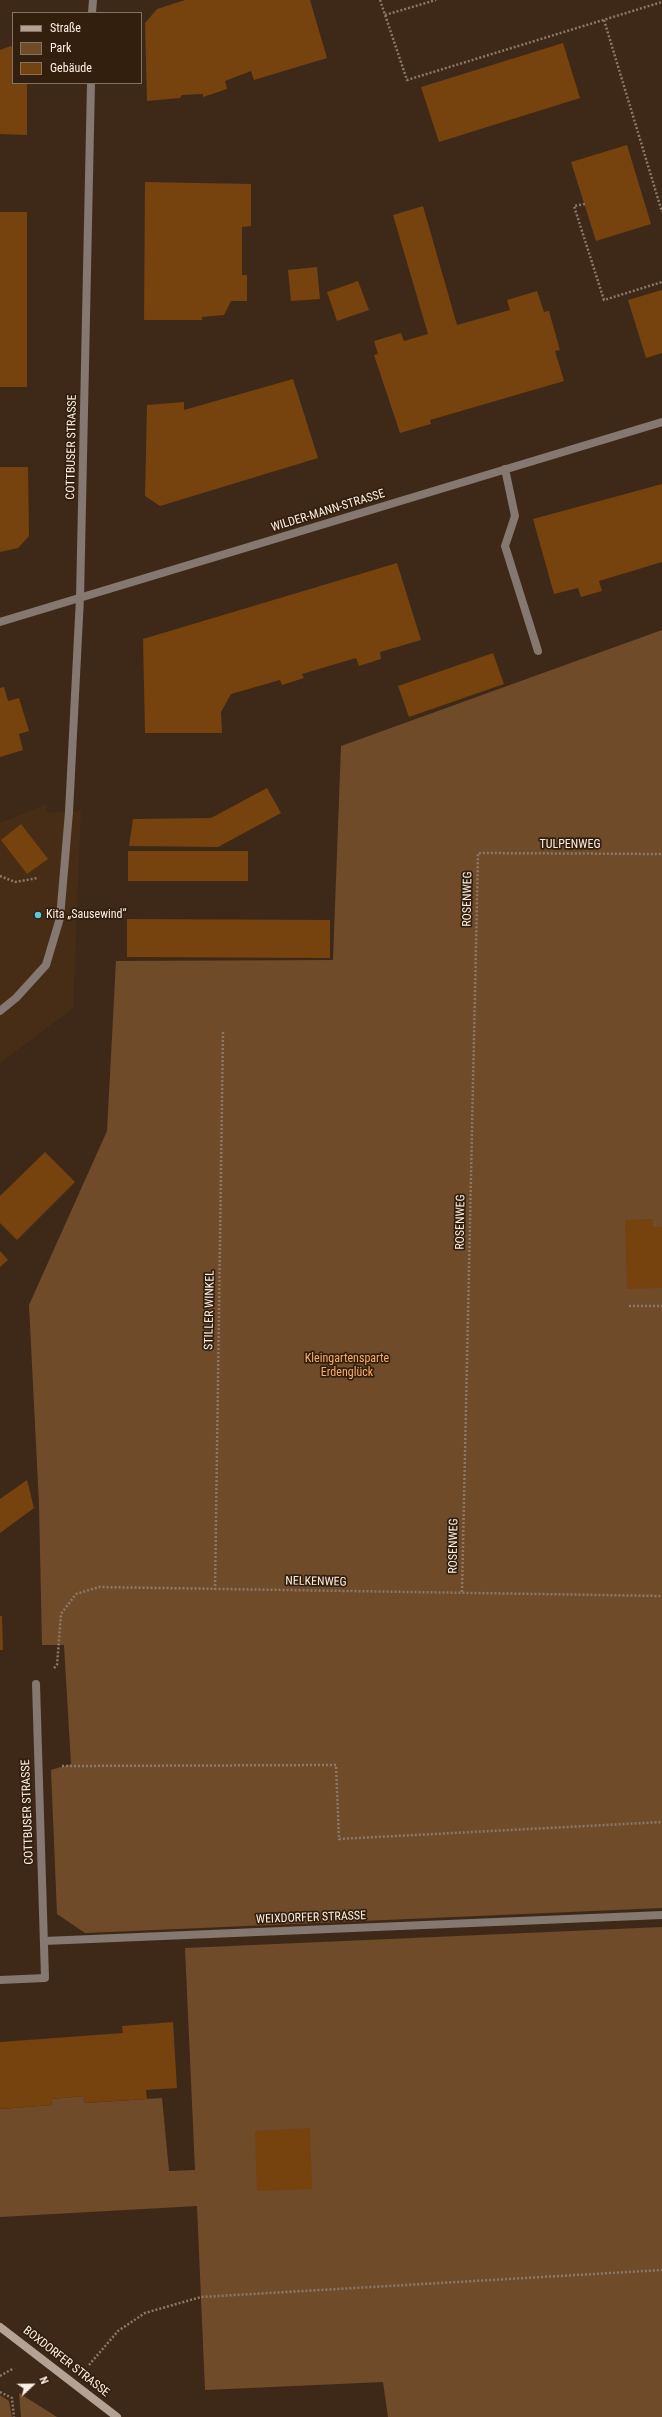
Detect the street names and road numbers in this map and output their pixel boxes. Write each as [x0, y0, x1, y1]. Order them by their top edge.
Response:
street label: COTTBUSER STRASSE [64, 394, 80, 500]
street label: WILDER-MANN-STRASSE [269, 487, 387, 535]
street label: TULPENWEG [540, 838, 600, 852]
street label: ROSENWEG [460, 871, 476, 927]
street label: ROSENWEG [453, 1194, 469, 1250]
street label: STILLER WINKEL [202, 1270, 218, 1350]
street label: ROSENWEG [446, 1518, 462, 1574]
street label: NELKENWEG [285, 1574, 347, 1590]
street label: COTTBUSER STRASSE [19, 1759, 37, 1865]
street label: WEIXDORFER STRASSE [256, 1909, 366, 1927]
street label: BOXDORFER STRASSE [20, 2324, 112, 2400]

